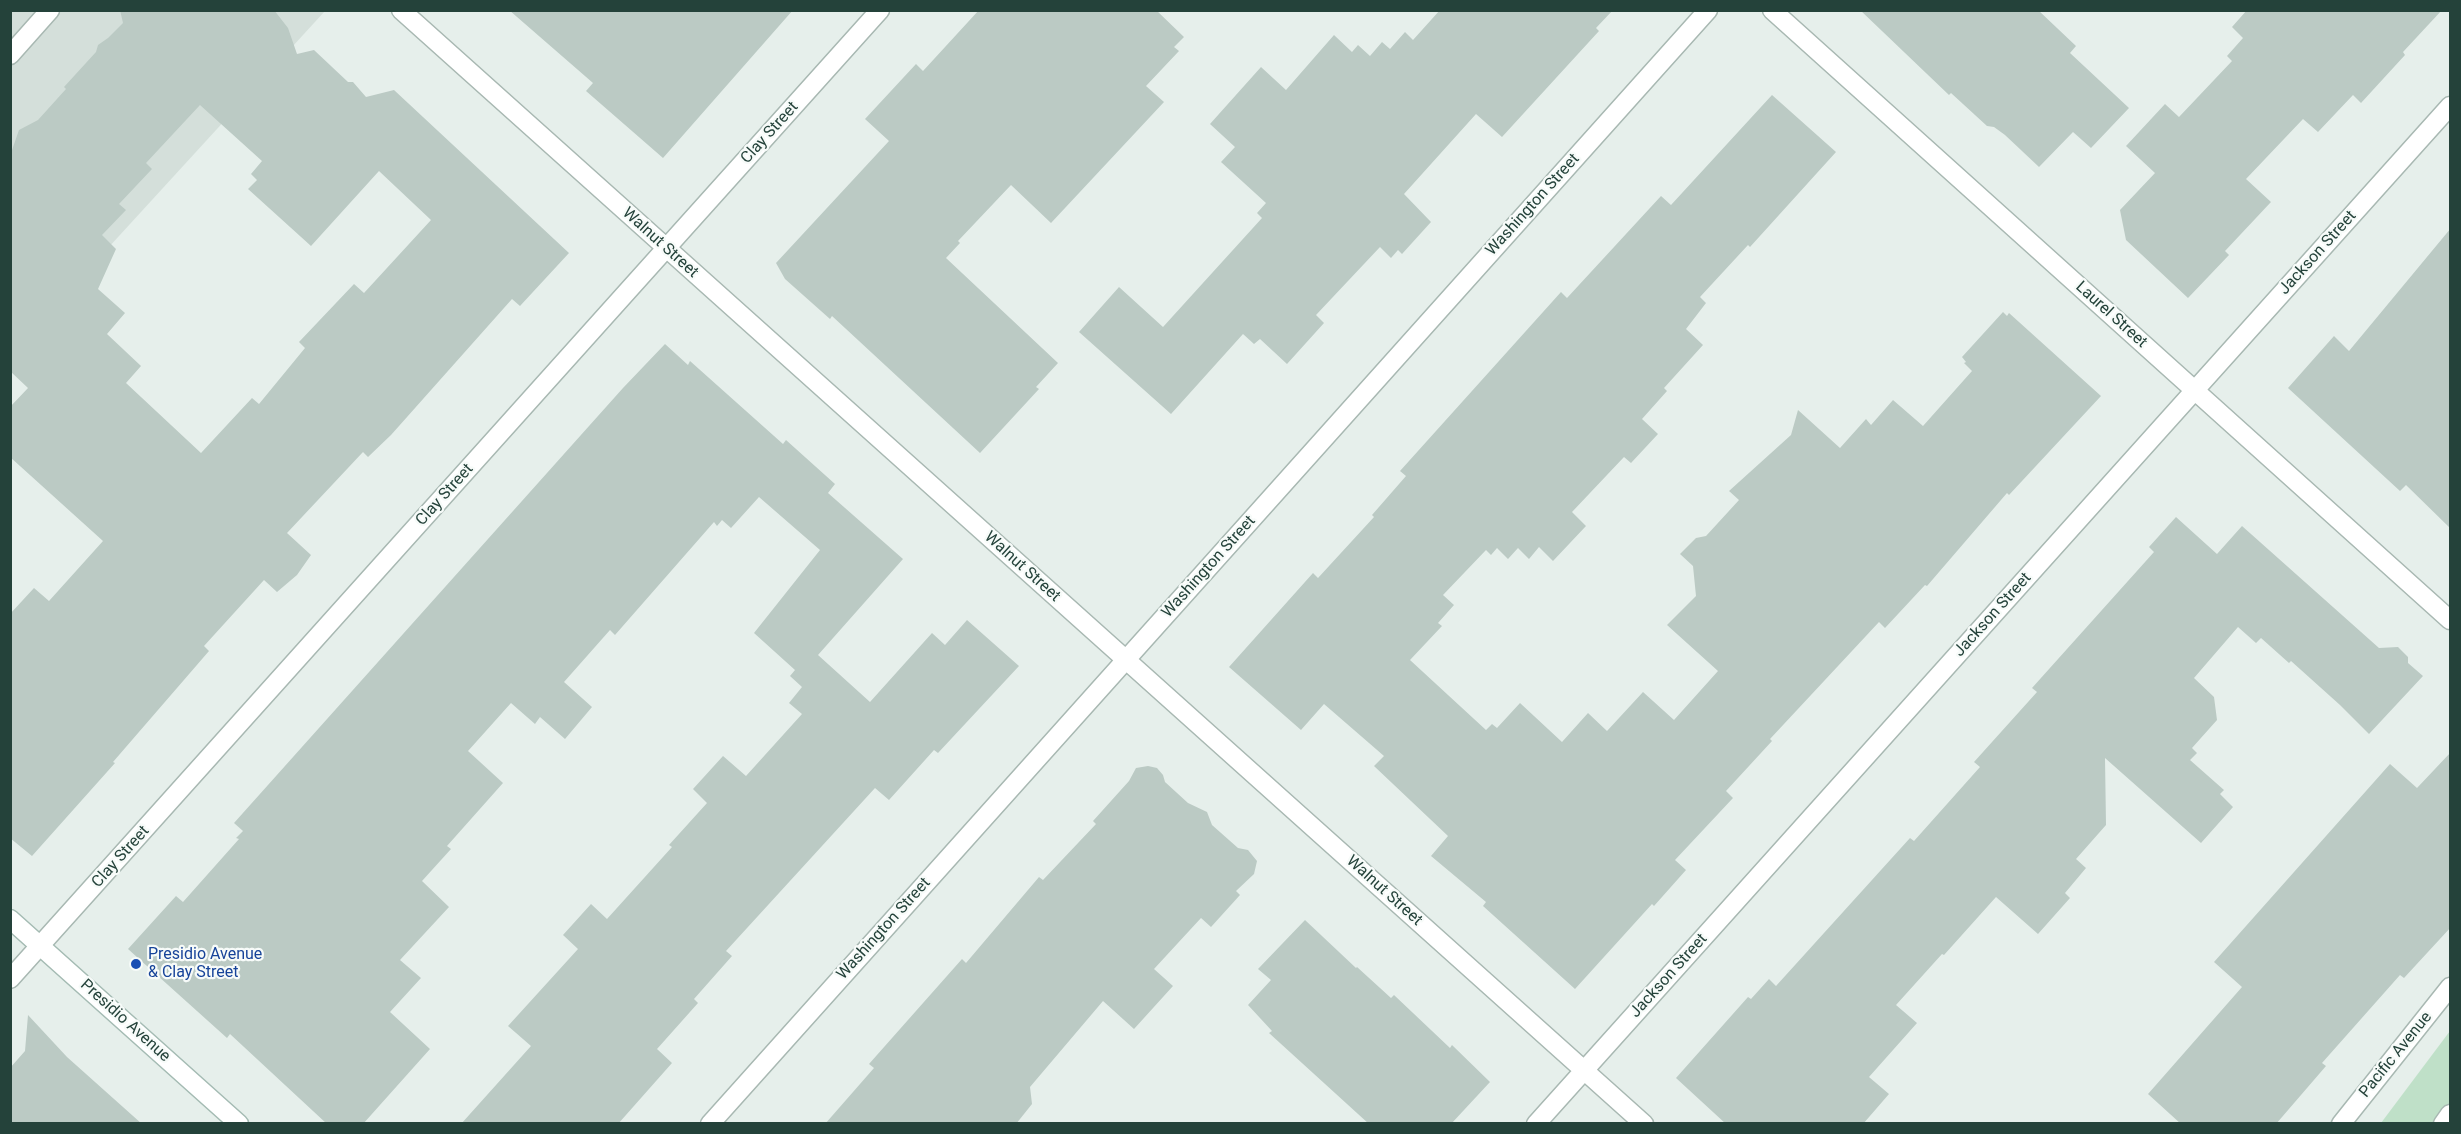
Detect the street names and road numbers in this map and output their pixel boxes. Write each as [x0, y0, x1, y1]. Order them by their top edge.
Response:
street label: Clay Street [737, 98, 803, 168]
street label: Washington Street [1482, 150, 1584, 260]
street label: Walnut Street [618, 204, 702, 282]
street label: Jackson Street [2275, 207, 2361, 299]
street label: Laurel Street [2071, 278, 2151, 352]
street label: Clay Street [412, 460, 478, 530]
street label: Washington Street [1158, 512, 1260, 622]
street label: Walnut Street [980, 528, 1064, 606]
street label: Jackson Street [1950, 569, 2036, 661]
street label: Clay Street [88, 822, 154, 892]
street label: Walnut Street [1342, 852, 1426, 930]
street label: Washington Street [833, 874, 935, 984]
street label: Jackson Street [1626, 930, 1712, 1022]
street label: Presidio Avenue [76, 976, 174, 1066]
street label: Pacific Avenue [2356, 1008, 2436, 1102]

